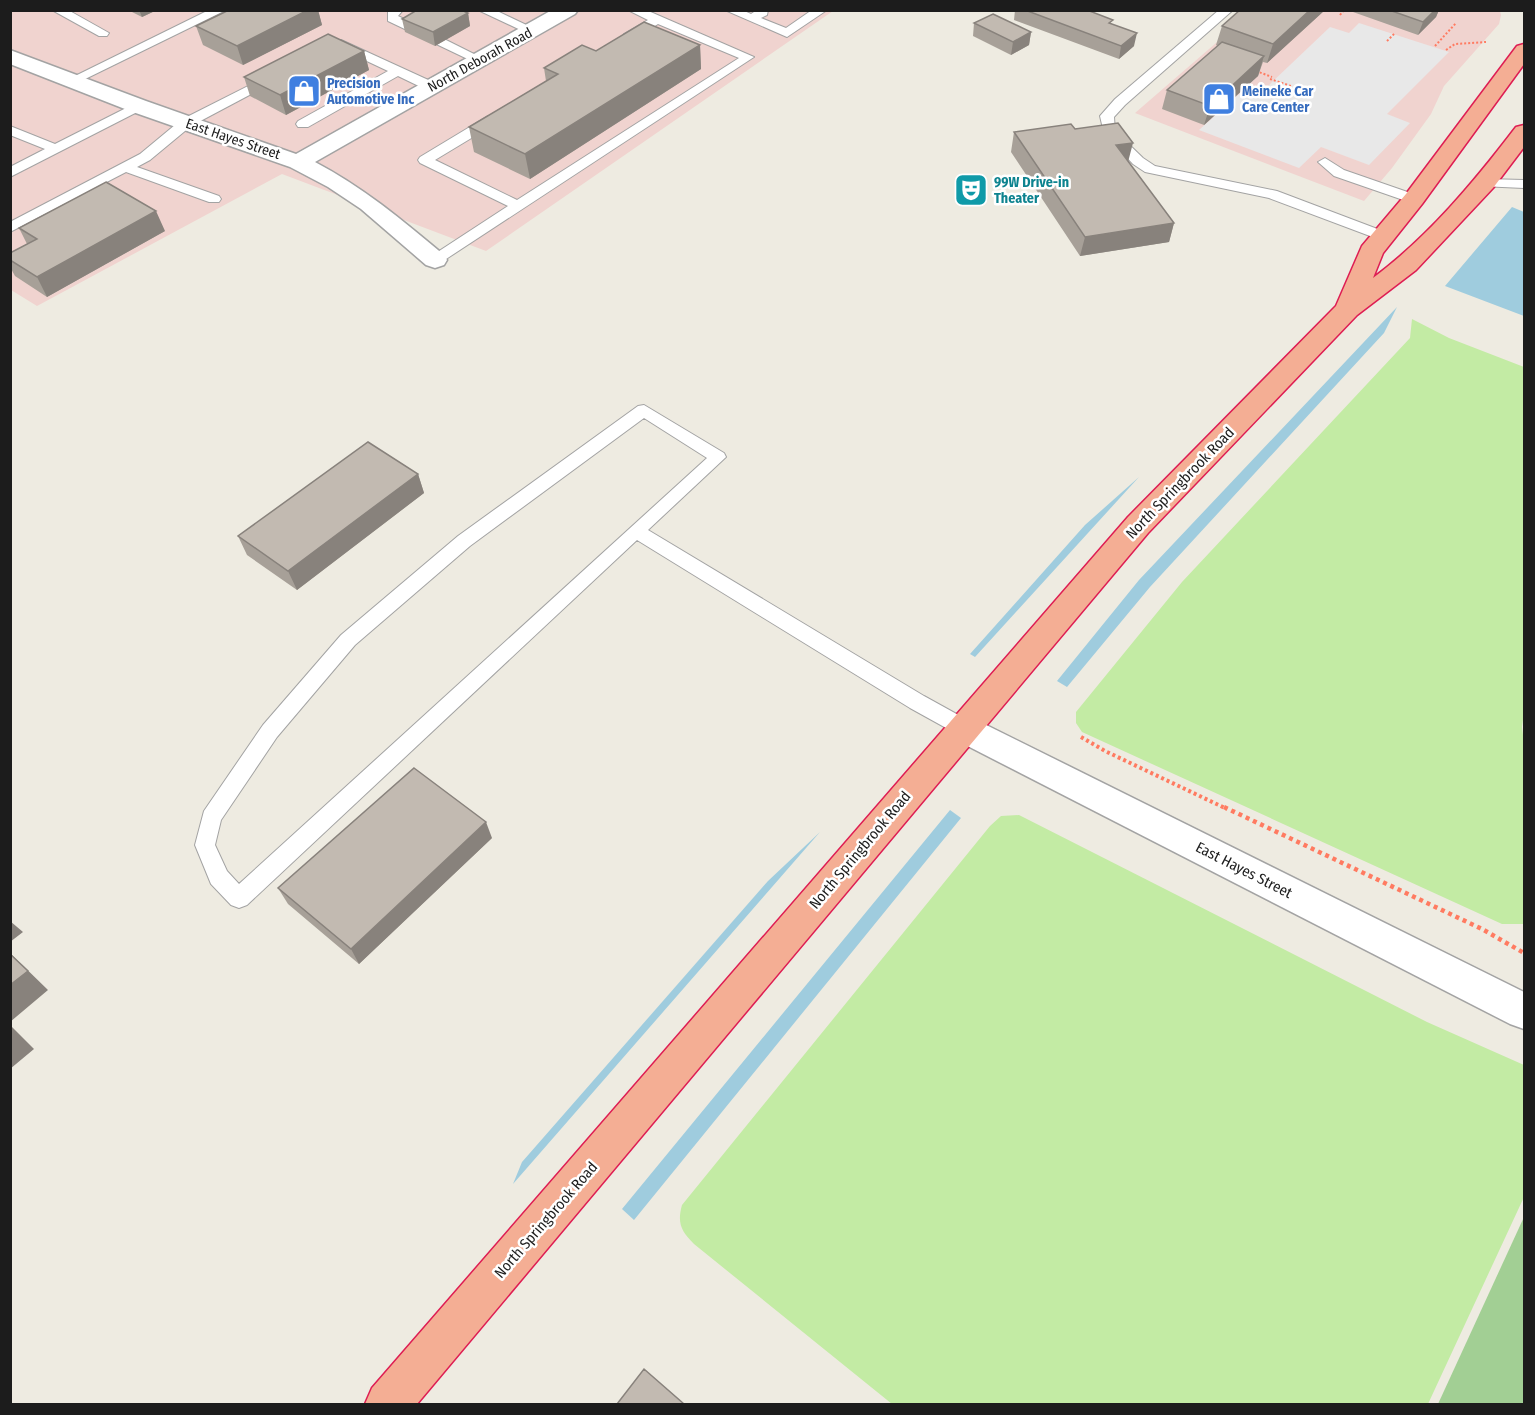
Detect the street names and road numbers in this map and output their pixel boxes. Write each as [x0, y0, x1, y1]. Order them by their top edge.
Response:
street label: North Deborah Road [425, 24, 535, 96]
street label: East Hayes Street [183, 115, 283, 163]
street label: North Springbrook Road [1122, 423, 1238, 543]
street label: North Springbrook Road [805, 787, 915, 913]
street label: East Hayes Street [1193, 838, 1295, 902]
street label: North Springbrook Road [491, 1158, 601, 1282]

